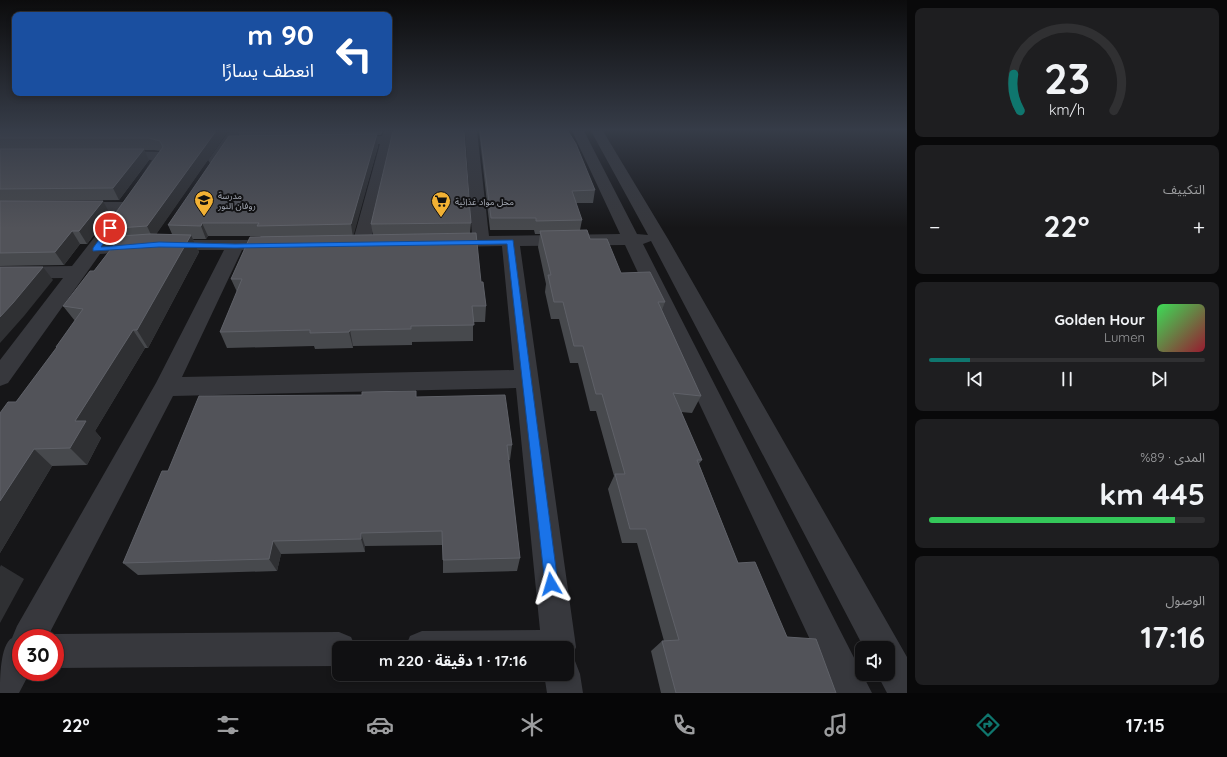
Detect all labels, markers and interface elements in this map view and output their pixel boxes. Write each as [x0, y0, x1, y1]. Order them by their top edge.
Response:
text: 90 m [247, 17, 314, 52]
icon: left [328, 28, 380, 80]
text: 23 [1044, 51, 1090, 103]
text: انعطف يسارًا [222, 59, 314, 82]
text: km/h [1049, 100, 1085, 118]
text: التكييف [1163, 181, 1205, 197]
school or university icon: مدرسة روفان النور [193, 189, 215, 217]
place label: مدرسة روفان النور [217, 190, 256, 212]
supermarket icon: محل مواد غذائية [430, 190, 452, 218]
place label: محل مواد غذائية [455, 196, 514, 208]
text: 22° [1044, 207, 1089, 245]
pin [93, 211, 127, 245]
text: − [929, 213, 940, 241]
text: + [1193, 213, 1205, 241]
icon: arrive [99, 217, 121, 239]
text: Golden Hour [1054, 310, 1145, 329]
text: Lumen [1104, 329, 1145, 345]
icon: previous [964, 368, 986, 390]
icon: pause [1056, 368, 1078, 390]
icon: next [1148, 368, 1170, 390]
text: المدى · 89% [1140, 449, 1205, 465]
text: 445 km [1099, 475, 1205, 513]
position arrow [530, 563, 572, 605]
text: الوصول [1165, 592, 1205, 608]
text: 17:16 [1140, 618, 1205, 656]
speed limit sign: 30 [12, 629, 64, 681]
map controls [855, 641, 895, 681]
button: sound [855, 641, 895, 681]
text: 17:16 · 1 دقيقة · 220 m [379, 651, 527, 670]
icon: filters [214, 711, 242, 739]
icon: car [366, 711, 394, 739]
icon: climate [518, 711, 546, 739]
icon: phone [670, 711, 698, 739]
icon: music [822, 711, 850, 739]
icon: directions [974, 711, 1002, 739]
text: 22° [62, 714, 90, 737]
text: 17:15 [1126, 714, 1165, 737]

